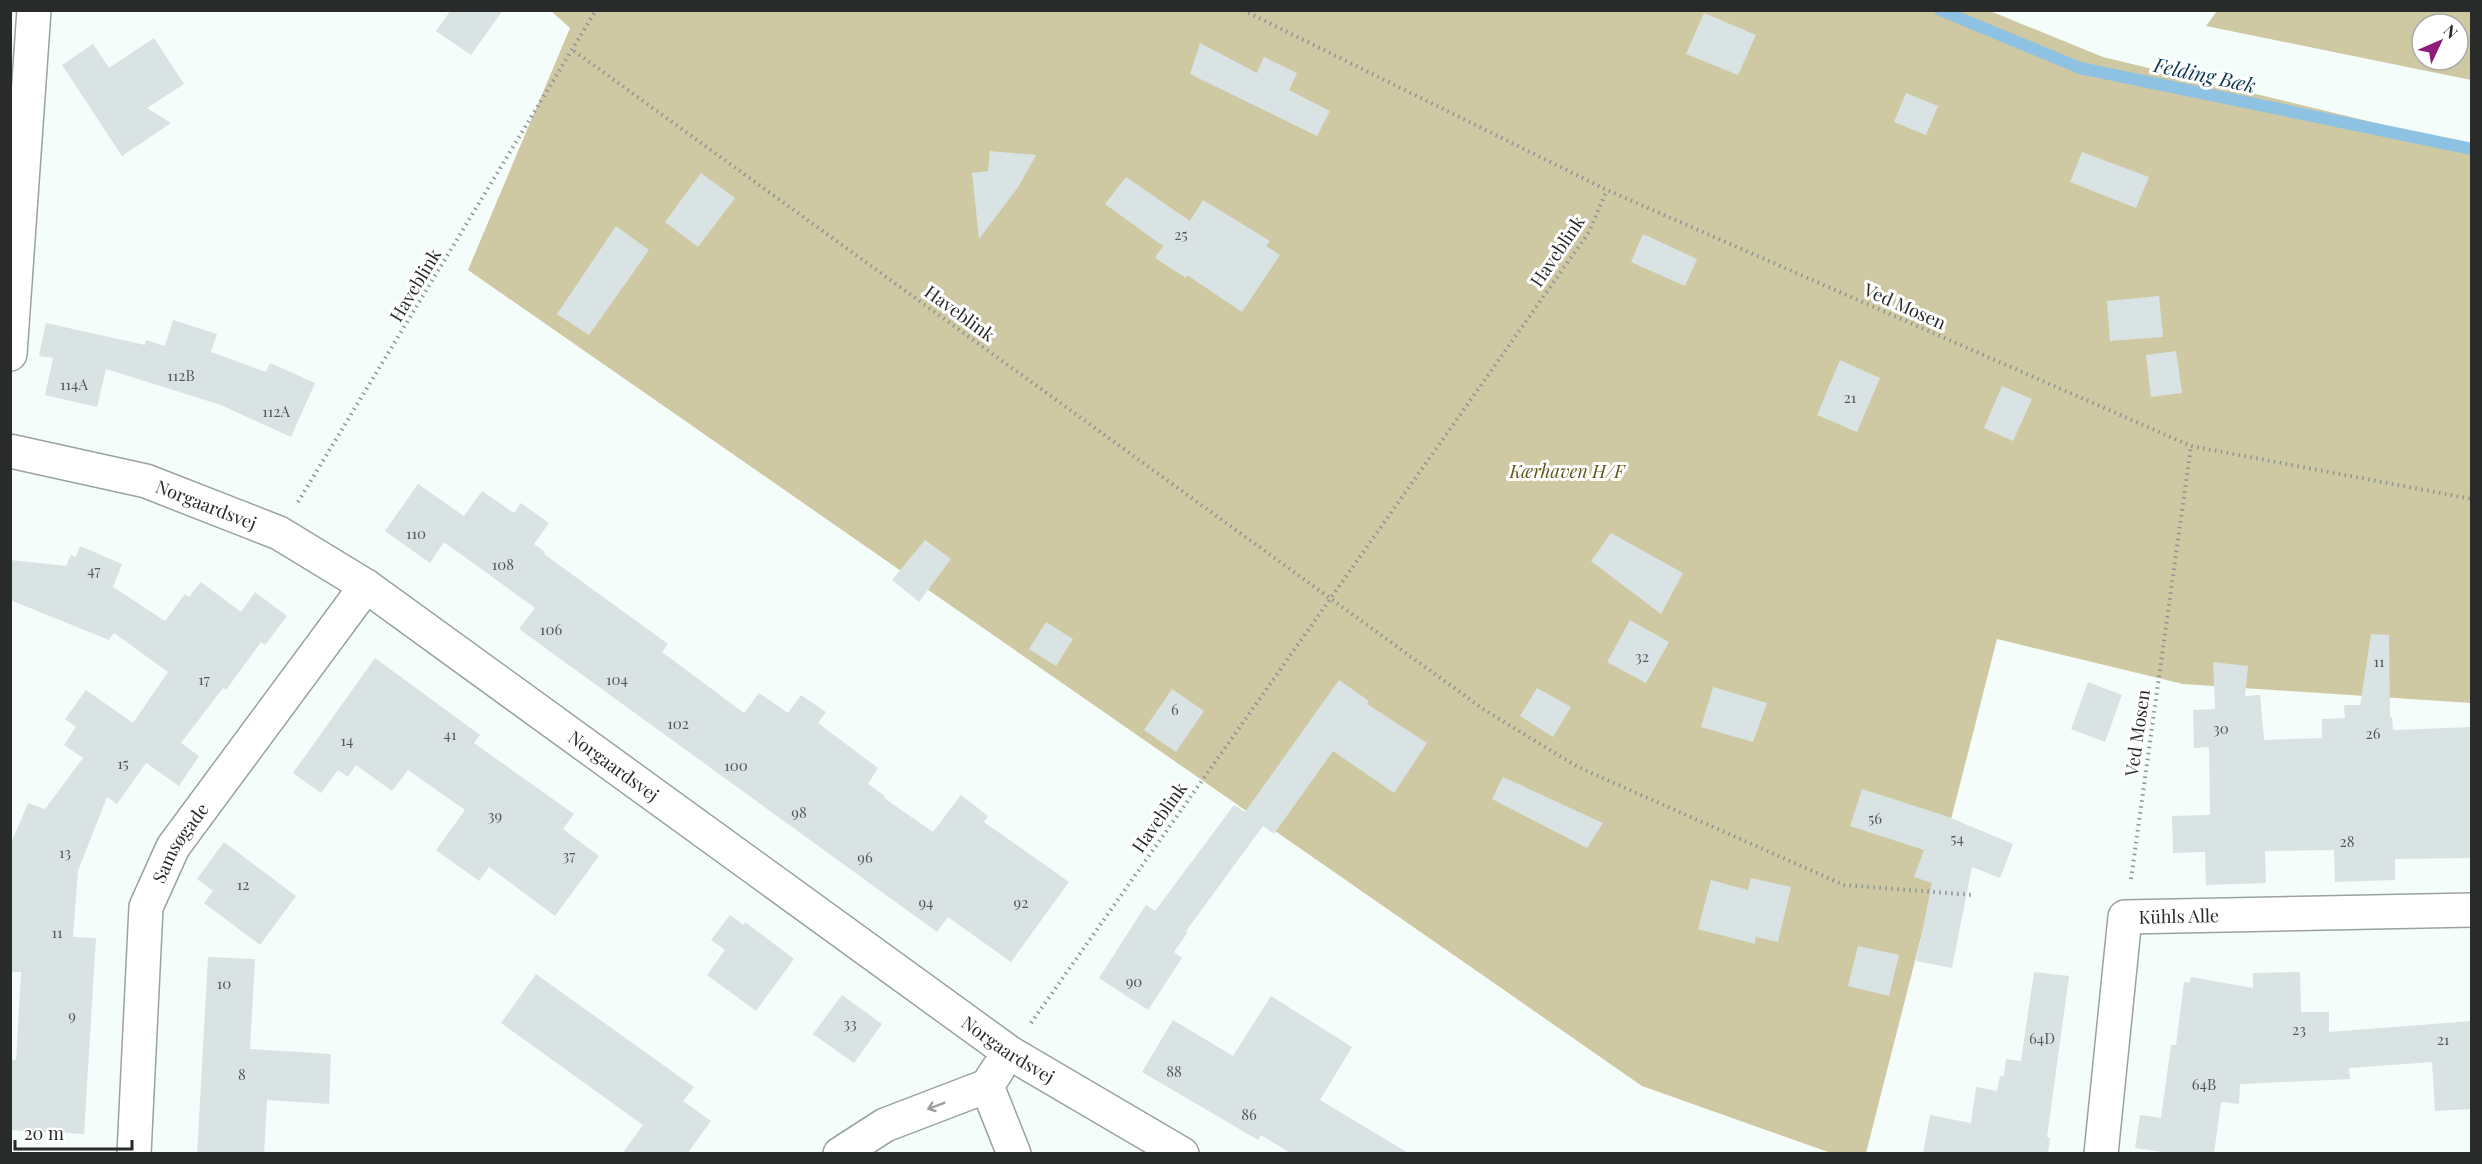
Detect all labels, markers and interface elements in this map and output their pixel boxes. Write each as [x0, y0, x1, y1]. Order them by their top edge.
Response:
north arrow [2410, 12, 2470, 72]
text: N [2440, 20, 2463, 43]
water label: Felding Bæk [2151, 50, 2258, 98]
street label: Haveblink [1524, 211, 1590, 291]
house number: 25 [1174, 224, 1188, 244]
street label: Haveblink [384, 244, 446, 326]
street label: Ved Mosen [1859, 277, 1950, 335]
street label: Haveblink [920, 279, 1000, 347]
house number: 112B [167, 365, 195, 385]
house number: 114A [60, 374, 89, 394]
house number: 21 [1844, 387, 1857, 407]
house number: 112A [262, 401, 290, 421]
park label: Kærhaven H/F [1509, 459, 1626, 483]
street label: Norgaardsvej [152, 474, 260, 535]
house number: 110 [406, 523, 426, 543]
house number: 108 [492, 554, 514, 574]
house number: 47 [87, 560, 101, 580]
house number: 106 [540, 619, 562, 639]
house number: 32 [1635, 646, 1649, 666]
house number: 11 [2373, 651, 2385, 671]
house number: 17 [198, 669, 210, 689]
house number: 104 [606, 669, 628, 689]
street label: Ved Mosen [2119, 688, 2155, 779]
house number: 6 [1171, 699, 1179, 719]
house number: 102 [667, 713, 689, 733]
house number: 30 [2213, 718, 2229, 738]
house number: 26 [2366, 723, 2381, 743]
house number: 41 [444, 724, 457, 744]
street label: Norgaardsvej [564, 725, 664, 807]
house number: 14 [341, 730, 353, 750]
house number: 15 [117, 753, 129, 773]
house number: 100 [724, 755, 748, 775]
street label: Haveblink [1126, 777, 1192, 857]
street label: Samsøgade [146, 798, 214, 887]
house number: 98 [791, 802, 807, 822]
house number: 39 [488, 805, 502, 825]
house number: 56 [1868, 808, 1882, 828]
house number: 54 [1950, 828, 1964, 848]
house number: 28 [2340, 831, 2355, 851]
house number: 13 [59, 842, 71, 862]
house number: 37 [563, 845, 575, 865]
house number: 96 [857, 847, 873, 867]
house number: 12 [237, 874, 249, 894]
house number: 94 [918, 892, 934, 912]
house number: 92 [1014, 892, 1028, 912]
street label: Kühls Alle [2138, 903, 2219, 929]
house number: 11 [51, 922, 63, 942]
house number: 90 [1126, 971, 1142, 991]
house number: 10 [217, 973, 231, 993]
house number: 9 [68, 1005, 76, 1025]
street label: Norgaardsvej [957, 1010, 1059, 1089]
house number: 33 [843, 1013, 857, 1033]
house number: 23 [2292, 1019, 2306, 1039]
house number: 64D [2029, 1028, 2055, 1048]
house number: 21 [2437, 1029, 2450, 1049]
house number: 88 [1166, 1061, 1182, 1081]
house number: 8 [238, 1064, 246, 1084]
house number: 64B [2192, 1074, 2216, 1094]
one-way arrow [927, 1101, 946, 1112]
house number: 86 [1241, 1104, 1257, 1124]
scale bar [15, 1113, 132, 1151]
text: 20 m [24, 1121, 64, 1145]

